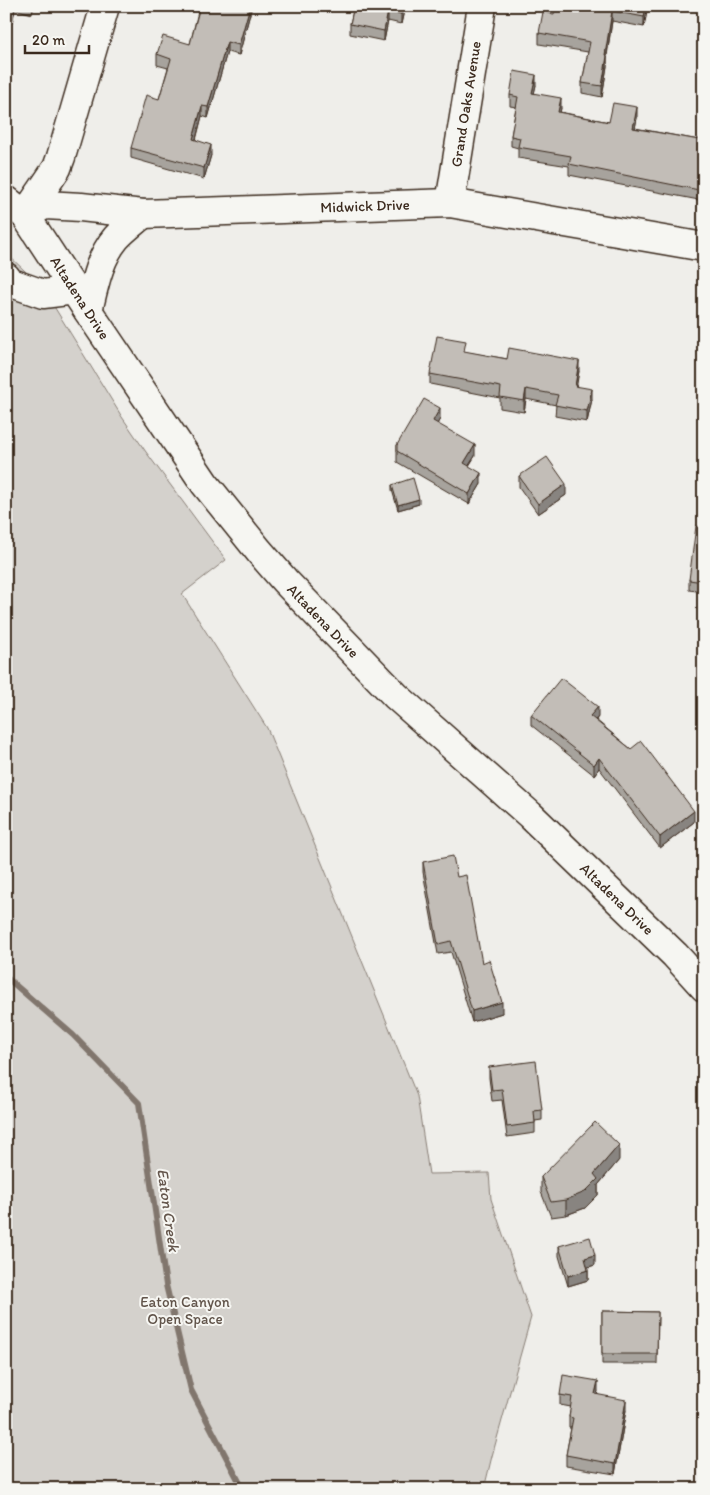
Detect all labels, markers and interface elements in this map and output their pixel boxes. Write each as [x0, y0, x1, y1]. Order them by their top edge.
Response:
scale bar [25, 22, 89, 54]
text: 20 m [32, 31, 66, 49]
street label: Grand Oaks Avenue [447, 40, 485, 168]
street label: Midwick Drive [320, 195, 410, 217]
street label: Altadena Drive [46, 253, 114, 343]
street label: Altadena Drive [283, 580, 363, 662]
street label: Altadena Drive [576, 859, 658, 939]
water label: Eaton Creek [153, 1167, 184, 1254]
park label: Eaton Canyon Open Space [140, 1293, 230, 1328]

